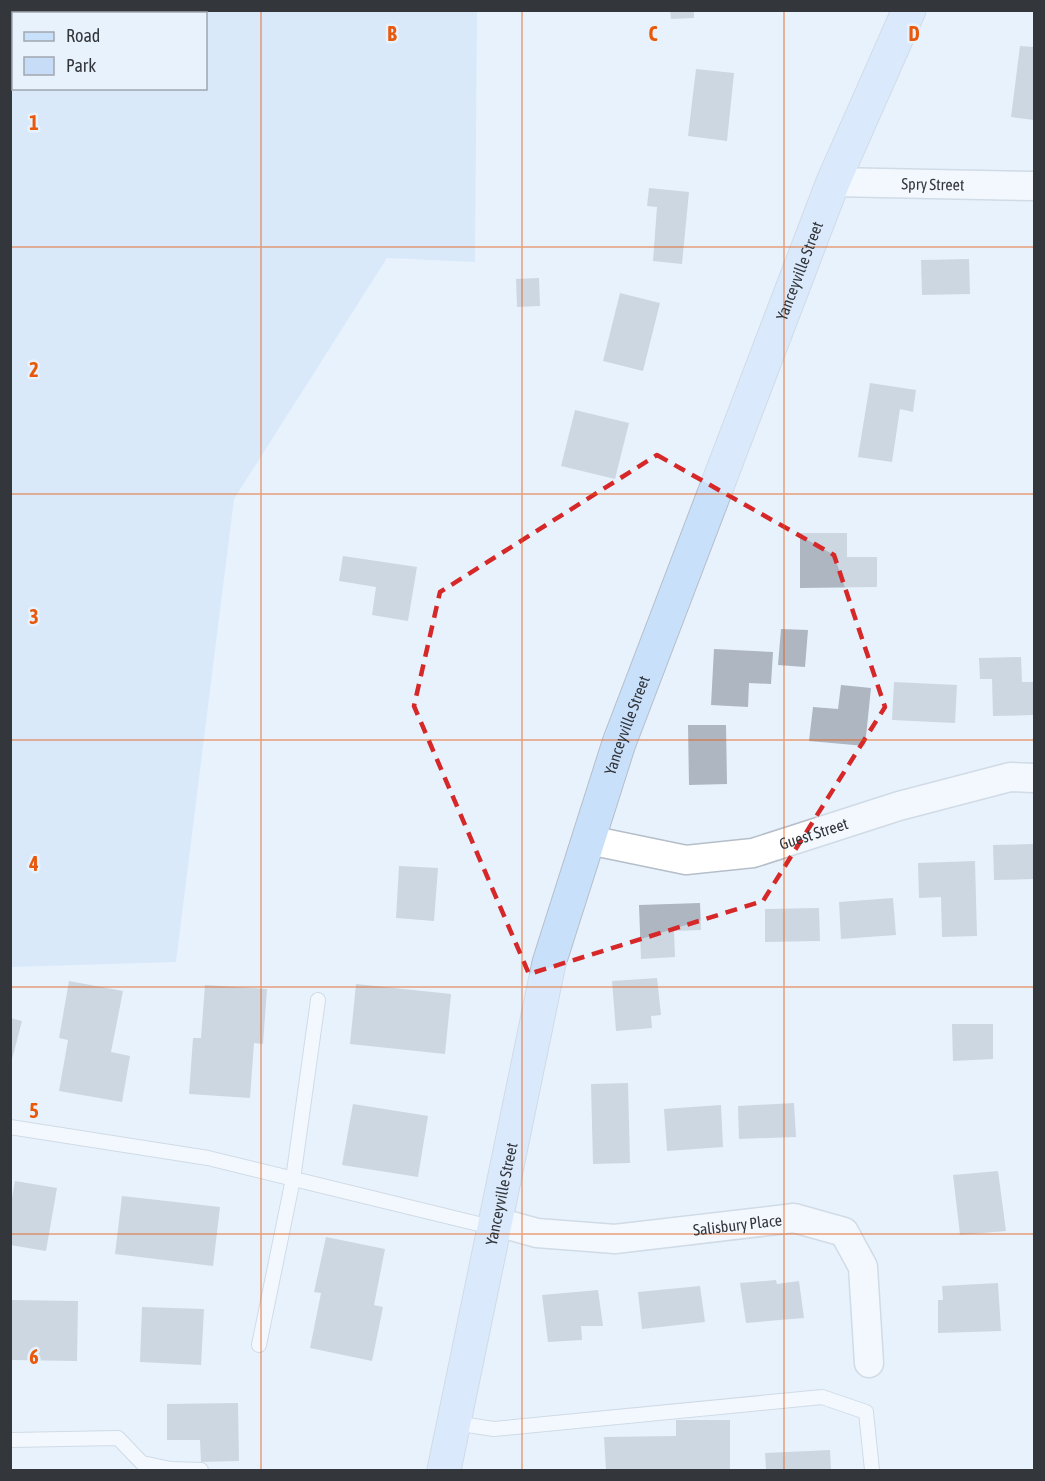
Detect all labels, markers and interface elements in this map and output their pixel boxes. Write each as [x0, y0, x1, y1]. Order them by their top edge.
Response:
legend [12, 12, 207, 90]
text: B [387, 22, 397, 45]
text: C [649, 22, 658, 45]
text: D [908, 22, 920, 45]
text: Road [66, 25, 100, 46]
text: Park [66, 55, 96, 76]
text: 1 [29, 111, 39, 134]
street label: Spry Street [901, 174, 965, 194]
street label: Yanceyville Street [772, 219, 826, 323]
text: 2 [29, 358, 39, 381]
text: 3 [29, 605, 39, 628]
street label: Yanceyville Street [600, 673, 653, 777]
street label: Guest Street [777, 814, 851, 853]
text: 4 [28, 852, 39, 875]
text: 5 [29, 1099, 39, 1122]
street label: Yanceyville Street [482, 1141, 521, 1247]
street label: Salisbury Place [692, 1210, 783, 1239]
text: 6 [29, 1345, 39, 1368]

